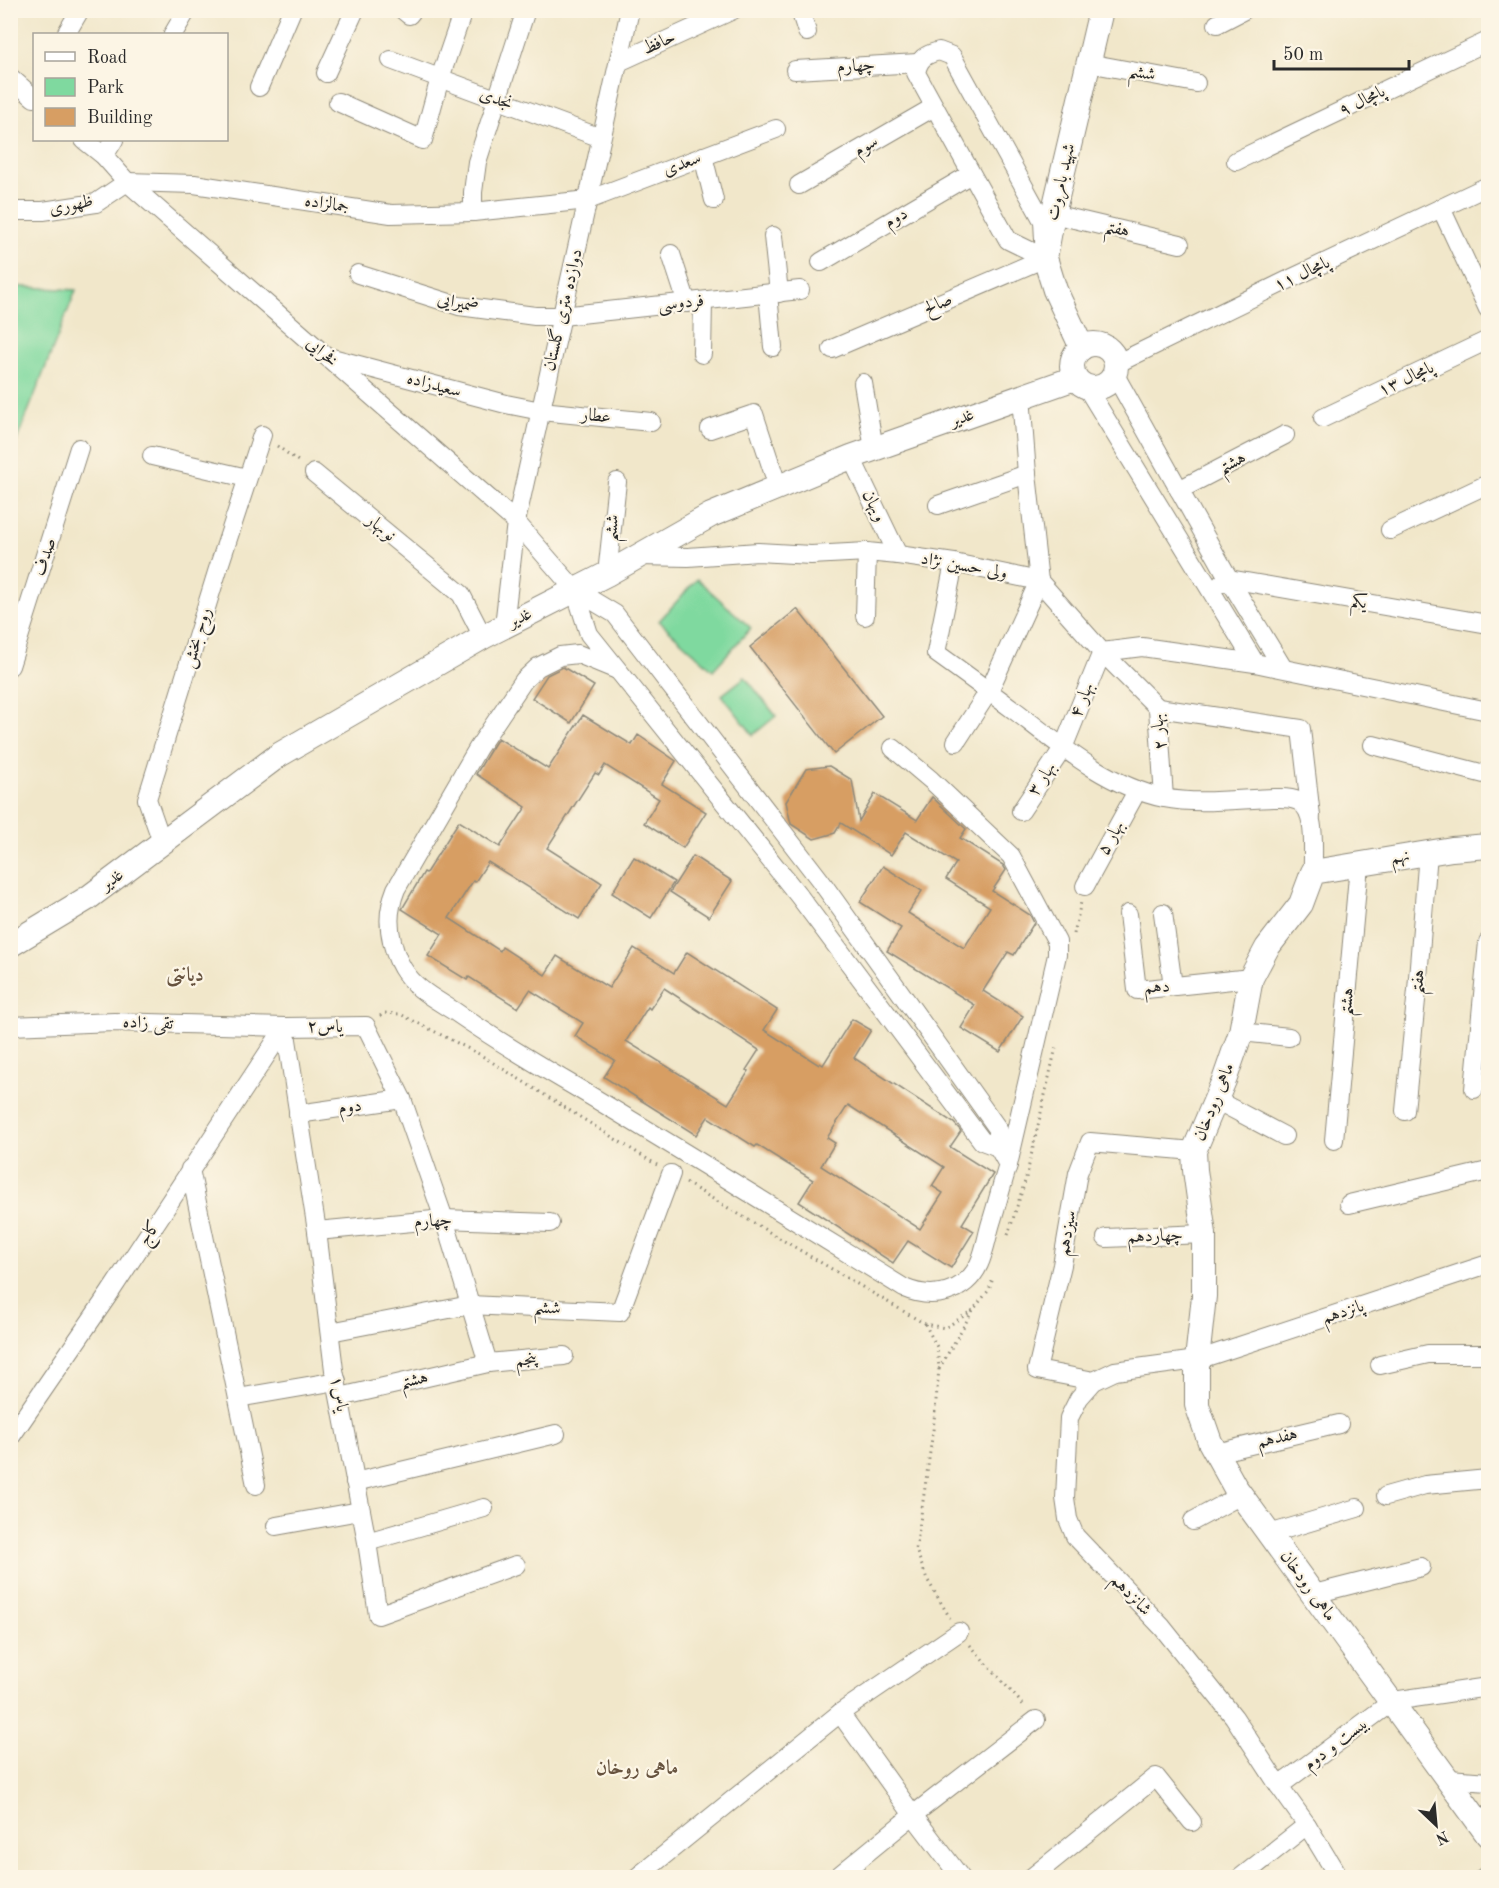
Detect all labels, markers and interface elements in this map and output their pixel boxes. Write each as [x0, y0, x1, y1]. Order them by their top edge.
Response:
street label: حافظ [640, 28, 678, 58]
legend [33, 33, 228, 141]
scale bar [1274, 33, 1409, 71]
text: 50 m [1283, 46, 1323, 64]
text: Road [87, 49, 127, 67]
street label: چهارم [836, 56, 876, 82]
street label: ششم [1126, 62, 1157, 92]
text: Park [87, 79, 124, 97]
street label: پامچال ۹ [1336, 81, 1391, 123]
street label: نجدی [477, 85, 515, 113]
text: Building [87, 109, 153, 127]
street label: سوم [851, 132, 884, 165]
street label: شهید بامروت [1043, 142, 1082, 223]
street label: سعدی [661, 149, 703, 179]
street label: ظهوری [48, 192, 95, 219]
street label: جمالزاده [303, 192, 351, 216]
street label: دوم [881, 204, 914, 237]
street label: هفتم [1101, 217, 1131, 248]
street label: دوازده متری گلستان [537, 246, 587, 373]
street label: پامچال ۱۱ [1271, 253, 1335, 297]
street label: ضمیرایی [435, 290, 480, 318]
street label: صالح [921, 290, 957, 324]
street label: فردوسی [657, 292, 705, 317]
street label: فخرایی [302, 333, 342, 372]
street label: پامچال ۱۳ [1375, 358, 1439, 402]
street label: سعیدزاده [405, 369, 463, 402]
street label: عطار [578, 405, 612, 428]
street label: غدیر [946, 405, 976, 431]
street label: هشتم [1215, 448, 1253, 485]
street label: ویهان [857, 487, 889, 526]
street label: نوبهار [360, 510, 399, 547]
street label: ششم [602, 514, 630, 543]
street label: صدف [30, 536, 60, 578]
street label: ولی حسین نژاد [919, 550, 1009, 583]
street label: یکم [1348, 590, 1370, 619]
street label: غدیر [503, 605, 535, 632]
street label: روح بخش [179, 606, 220, 672]
street label: بهار ۴ [1067, 680, 1099, 721]
street label: بهار ۲ [1148, 713, 1172, 751]
street label: بهار ۳ [1025, 759, 1061, 800]
street label: بهار ۵ [1094, 818, 1129, 859]
street label: نهم [1389, 846, 1412, 874]
street label: غدیر [95, 866, 127, 896]
district label: دیانتی [166, 965, 204, 987]
street label: هفتم [1408, 969, 1436, 996]
street label: دهم [1144, 978, 1170, 1003]
street label: هشتم [1337, 987, 1365, 1018]
street label: تقی زاده [122, 1013, 174, 1036]
street label: یاس۲ [307, 1018, 345, 1037]
street label: ماهی رودخان [1190, 1060, 1239, 1144]
street label: دوم [337, 1096, 364, 1123]
street label: سیزدهم [1054, 1209, 1087, 1258]
street label: چهارم [413, 1211, 453, 1237]
street label: کاج [134, 1217, 169, 1252]
street label: چهاردهم [1127, 1226, 1183, 1253]
street label: پانزدهم [1320, 1296, 1370, 1334]
street label: ششم [533, 1298, 561, 1326]
street label: پنجم [514, 1350, 540, 1377]
street label: هشتم [398, 1368, 432, 1400]
street label: یاس۱ [326, 1375, 352, 1415]
street label: هفدهم [1255, 1425, 1301, 1458]
street label: ماهی رودخان [1276, 1547, 1340, 1625]
street label: شانزدهم [1102, 1571, 1155, 1624]
street label: بیست و دوم [1300, 1714, 1375, 1779]
district label: ماهی روخان [596, 1758, 678, 1779]
north arrow [1406, 1795, 1466, 1855]
text: N [1432, 1827, 1451, 1847]

